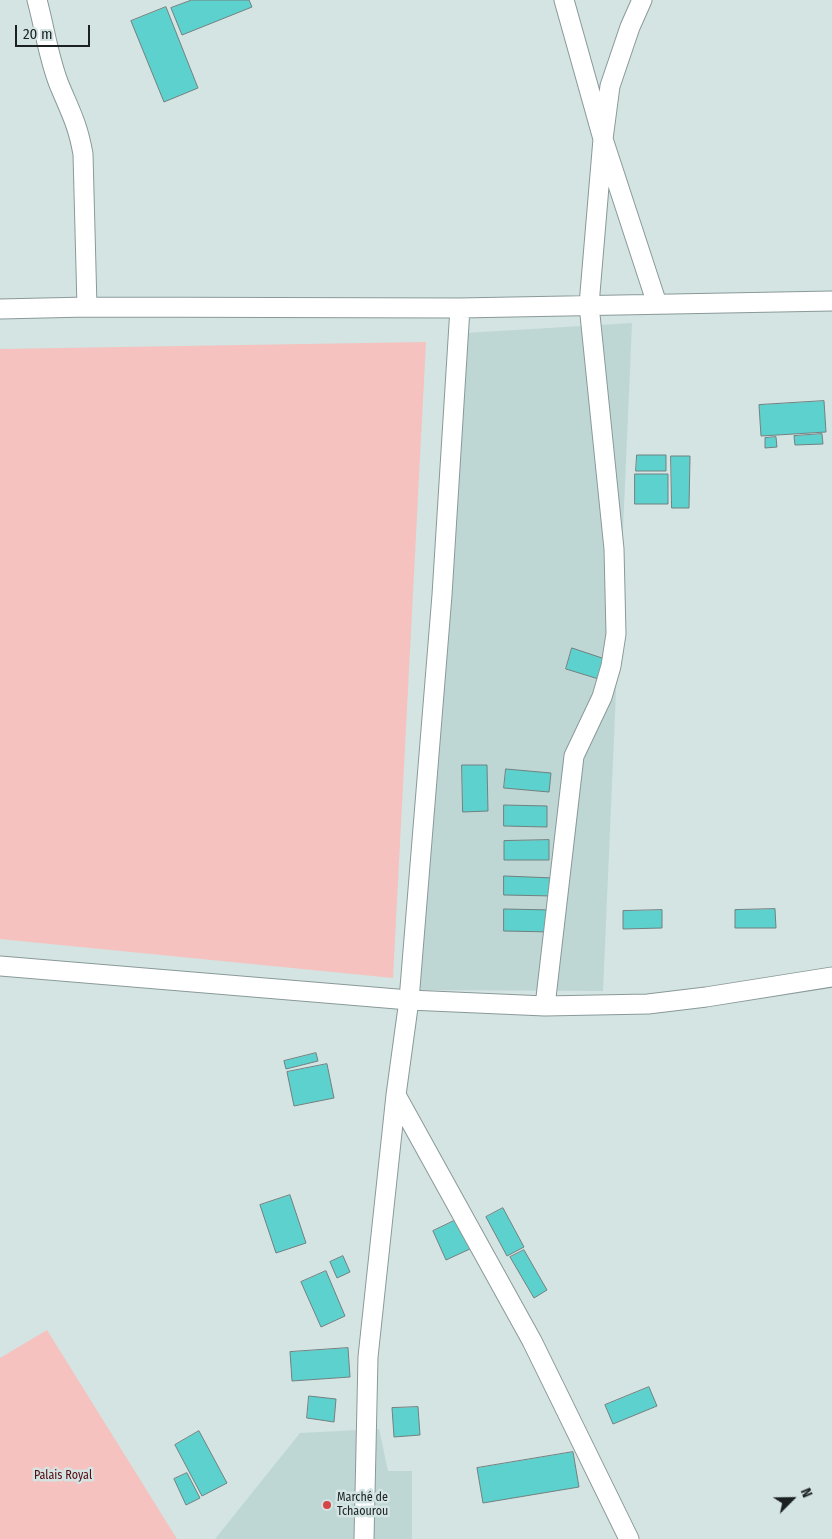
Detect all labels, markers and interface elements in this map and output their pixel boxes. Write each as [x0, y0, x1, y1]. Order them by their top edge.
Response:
scale bar [18, 15, 92, 47]
text: 20 m [23, 25, 53, 43]
park label: Palais Royal [34, 1469, 92, 1483]
north arrow [767, 1474, 817, 1524]
text: N [797, 1486, 816, 1500]
place label: Marché de Tchaourou [337, 1491, 388, 1519]
marker: Marché de Tchaourou [321, 1499, 333, 1511]

